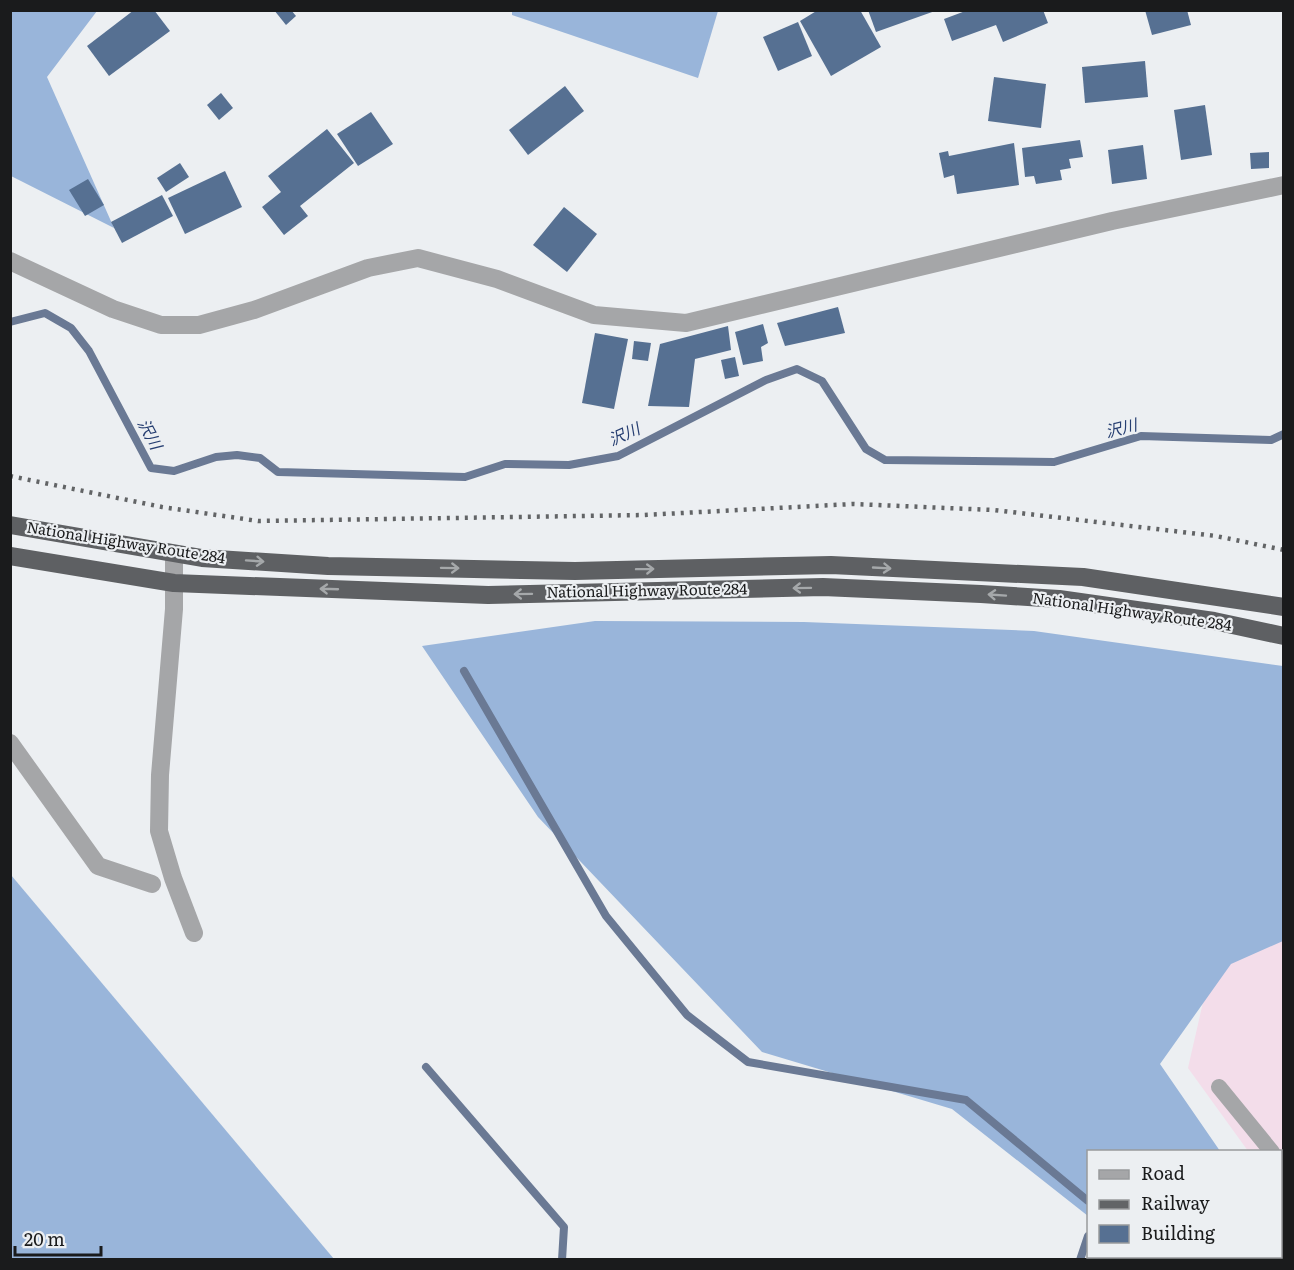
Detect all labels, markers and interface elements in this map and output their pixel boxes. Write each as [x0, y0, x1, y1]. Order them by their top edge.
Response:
water label: 沢川 [1102, 411, 1141, 443]
water label: 沢川 [133, 414, 170, 455]
water label: 沢川 [604, 415, 645, 451]
street label: National Highway Route 284 [25, 514, 227, 569]
one-way arrow [244, 556, 264, 567]
one-way arrow [439, 562, 459, 574]
one-way arrow [871, 562, 891, 573]
one-way arrow [634, 563, 654, 575]
street label: National Highway Route 284 [546, 576, 748, 603]
one-way arrow [793, 582, 813, 594]
one-way arrow [319, 583, 339, 594]
street label: National Highway Route 284 [1031, 585, 1233, 636]
one-way arrow [514, 588, 534, 600]
one-way arrow [988, 589, 1008, 600]
legend [1087, 1150, 1282, 1258]
text: Road [1141, 1159, 1185, 1186]
text: Railway [1141, 1189, 1210, 1216]
scale bar [15, 1219, 100, 1257]
text: Building [1141, 1219, 1216, 1246]
text: 20 m [24, 1225, 65, 1252]

